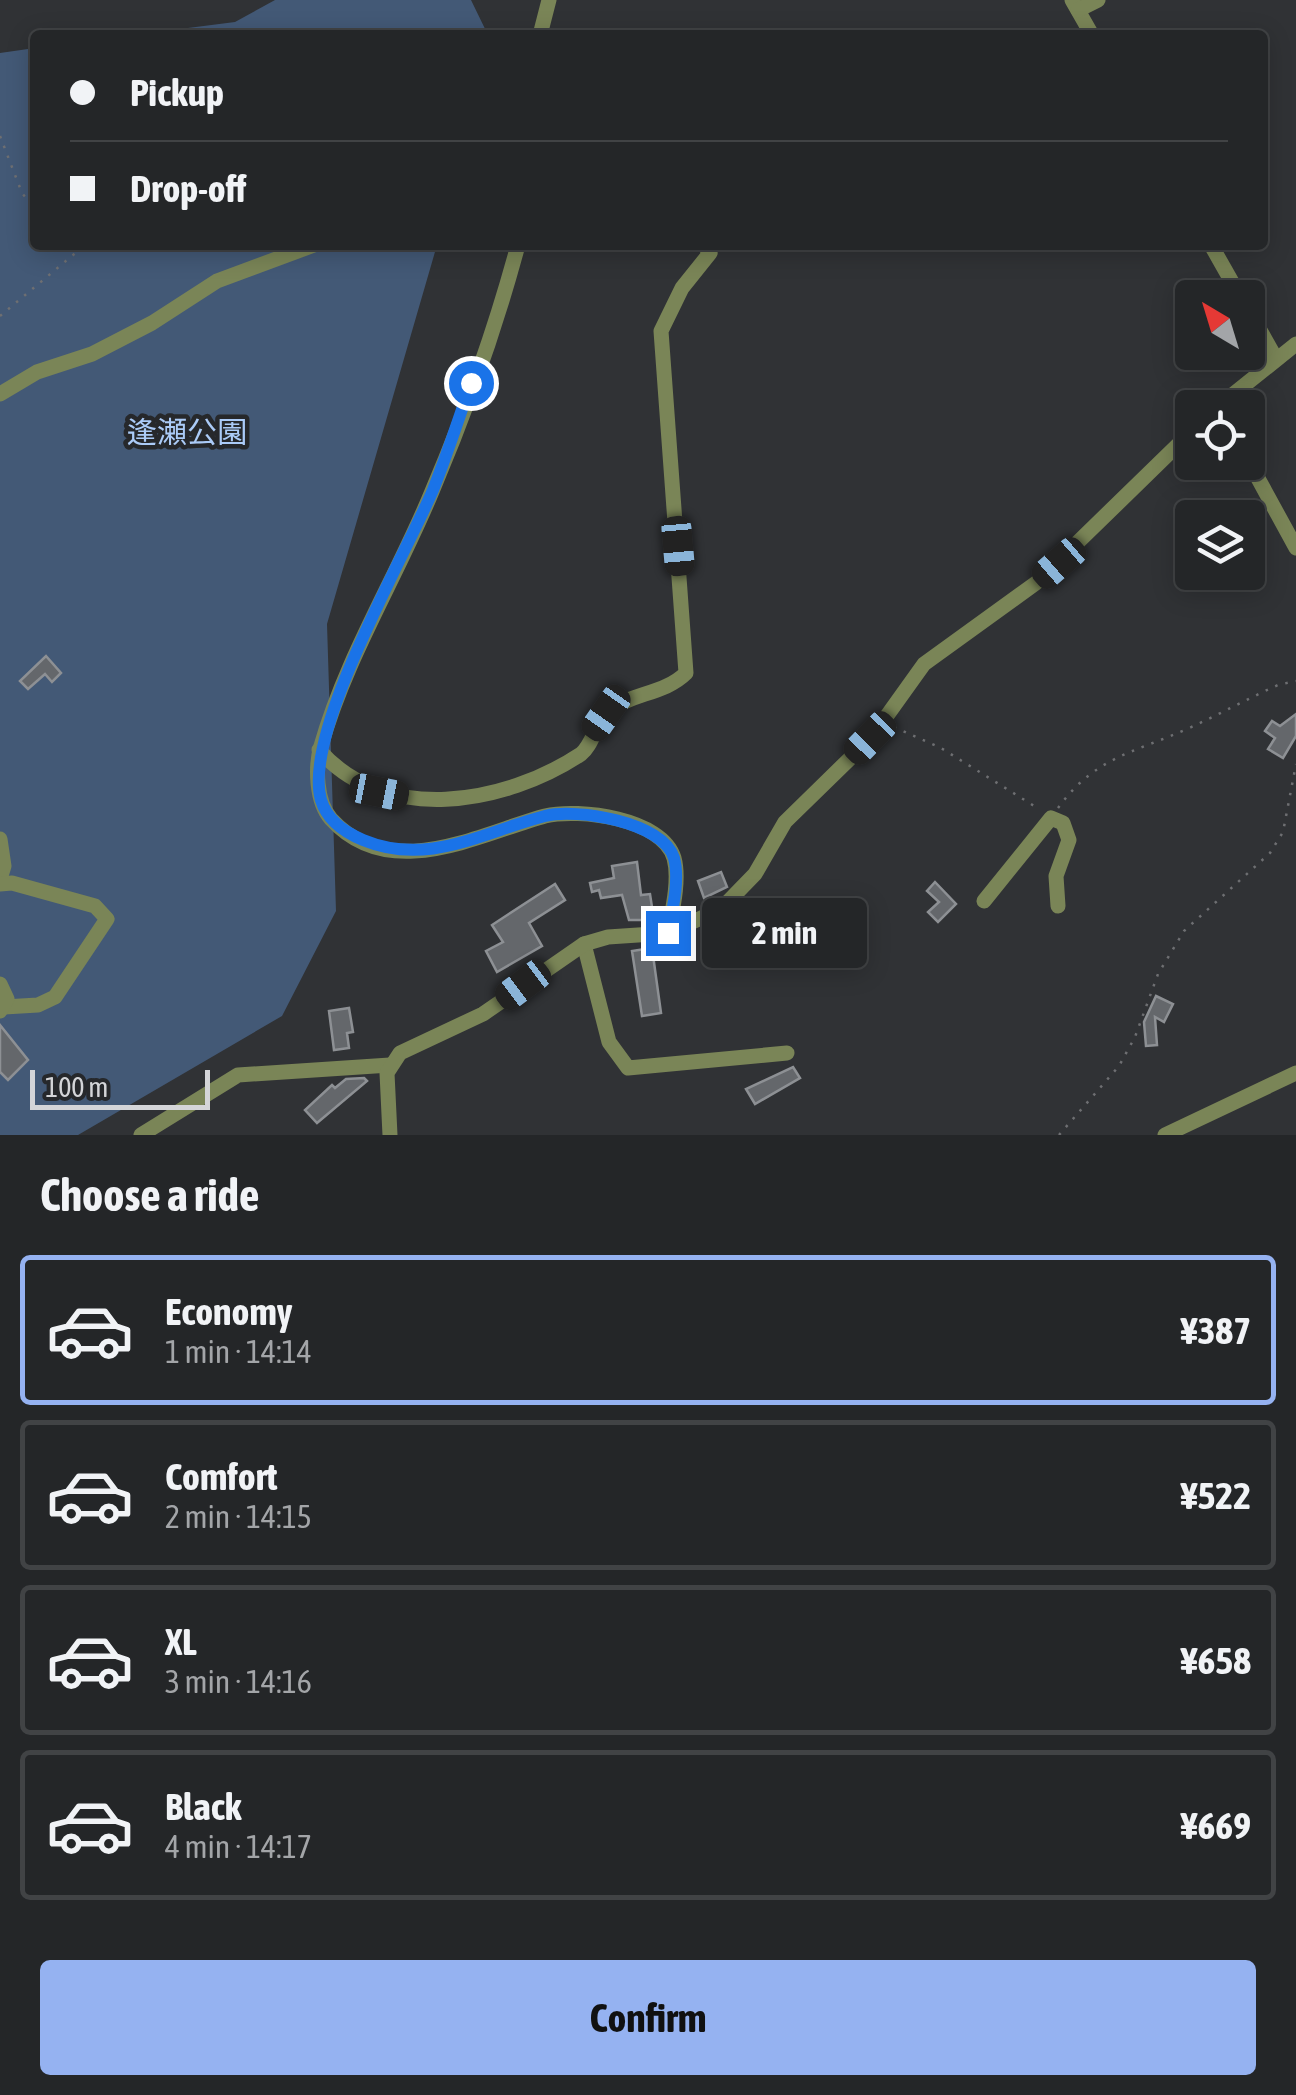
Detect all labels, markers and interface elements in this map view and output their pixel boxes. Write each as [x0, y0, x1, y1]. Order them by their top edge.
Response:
text: Pickup [130, 71, 224, 114]
text: Drop-off [130, 167, 246, 210]
north arrow [1175, 280, 1265, 370]
map controls [1175, 280, 1265, 590]
route start [449, 361, 494, 406]
button: locate [1175, 390, 1265, 480]
park label: 逢瀬公園 [127, 415, 247, 449]
button: layers [1175, 500, 1265, 590]
car [660, 515, 696, 577]
car [1027, 532, 1091, 594]
car [577, 680, 635, 746]
car [838, 706, 902, 770]
car [347, 772, 411, 812]
callout: 2 min [703, 898, 868, 968]
route end [646, 911, 691, 956]
text: 2 min [752, 914, 817, 951]
car [490, 955, 556, 1015]
scale bar [30, 1065, 210, 1110]
text: 100 m [45, 1071, 108, 1103]
text: Choose a ride [40, 1169, 259, 1221]
icon: car [45, 1285, 135, 1375]
text: Economy [165, 1290, 292, 1333]
text: ¥387 [1181, 1309, 1251, 1352]
text: 1 min · 14:14 [165, 1333, 312, 1370]
icon: car [45, 1450, 135, 1540]
text: Comfort [165, 1455, 277, 1498]
text: ¥522 [1181, 1474, 1251, 1517]
text: 2 min · 14:15 [165, 1498, 312, 1535]
icon: car [45, 1615, 135, 1705]
text: XL [165, 1620, 197, 1663]
text: ¥658 [1181, 1639, 1251, 1682]
text: 3 min · 14:16 [165, 1663, 312, 1700]
icon: car [45, 1780, 135, 1870]
text: Black [165, 1785, 242, 1828]
text: ¥669 [1181, 1804, 1251, 1847]
text: 4 min · 14:17 [165, 1828, 312, 1865]
button: Confirm [40, 1960, 1256, 2075]

